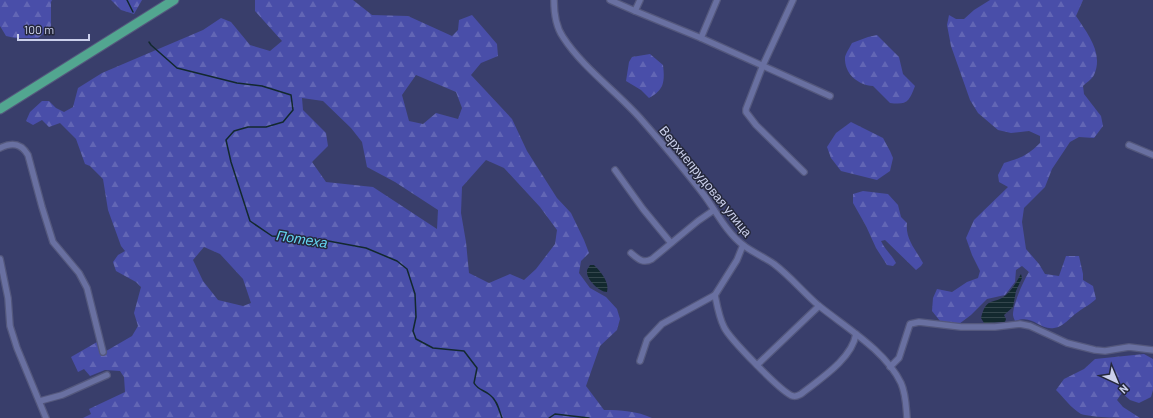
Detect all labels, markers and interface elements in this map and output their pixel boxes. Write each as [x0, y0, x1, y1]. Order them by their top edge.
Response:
scale bar [18, 16, 89, 42]
text: 100 m [24, 22, 54, 36]
street label: Верхнепрудовая улица [656, 122, 756, 240]
water label: Потеха [275, 226, 329, 251]
north arrow [1097, 362, 1137, 402]
text: N [1117, 382, 1131, 397]

